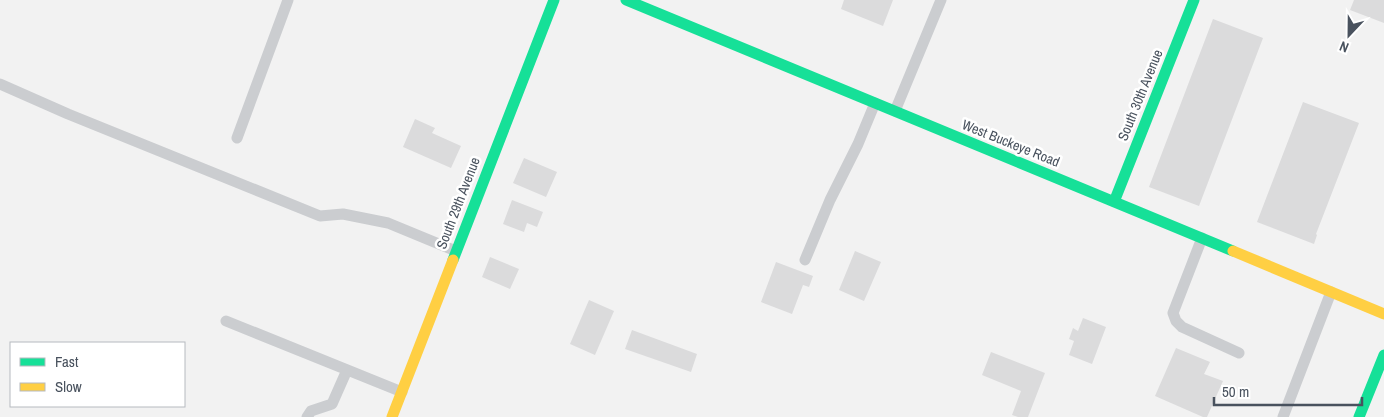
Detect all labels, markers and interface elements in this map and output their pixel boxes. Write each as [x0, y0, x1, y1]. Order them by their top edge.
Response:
north arrow [1324, 10, 1374, 60]
text: N [1337, 37, 1351, 57]
street label: South 30th Avenue [1114, 47, 1166, 143]
street label: West Buckeye Road [960, 115, 1062, 171]
street label: South 29th Avenue [432, 155, 484, 251]
legend [10, 342, 185, 407]
text: Fast [55, 351, 79, 372]
scale bar [1214, 374, 1362, 406]
text: Slow [55, 376, 82, 397]
text: 50 m [1222, 381, 1249, 402]

